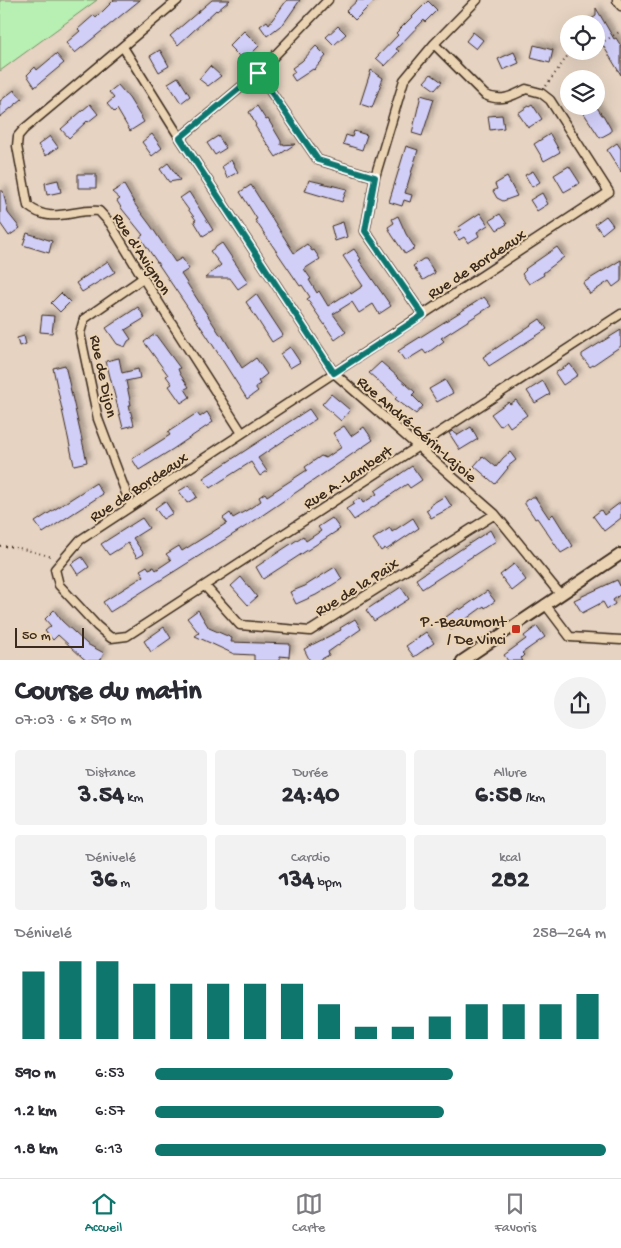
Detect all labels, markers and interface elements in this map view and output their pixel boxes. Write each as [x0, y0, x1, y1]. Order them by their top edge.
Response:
map controls [560, 15, 605, 115]
button: locate [560, 15, 605, 60]
pin [237, 52, 279, 94]
icon: arrive [244, 59, 272, 87]
button: layers [560, 70, 605, 115]
street label: Rue d'Avignon [107, 210, 174, 300]
street label: Rue de Bordeaux [425, 227, 531, 305]
street label: Rue de Dijon [84, 334, 120, 420]
street label: Rue André-Gérin-Lajoie [352, 373, 480, 488]
street label: Rue A.-Lambert [301, 442, 398, 515]
street label: Rue de Bordeaux [87, 450, 193, 528]
street label: Rue de la Paix [312, 555, 404, 622]
place label: P.-Beaumont / De Vinci [420, 614, 507, 651]
marker: P.-Beaumont / De Vinci [510, 623, 522, 635]
scale bar [15, 626, 84, 649]
text: 50 m [22, 628, 51, 645]
text: Course du matin [15, 676, 202, 709]
button: share [554, 677, 606, 729]
text: 07:03 · 6 × 590 m [15, 712, 132, 731]
text: Distance [86, 765, 136, 782]
text: Durée [293, 765, 328, 782]
text: Allure [494, 765, 527, 782]
text: 3.54 [78, 782, 124, 811]
text: 24:40 [282, 782, 339, 811]
text: 6:58 [475, 782, 522, 811]
text: km [124, 790, 143, 807]
text: /km [522, 790, 545, 807]
text: Dénivelé [86, 850, 136, 867]
text: Cardio [291, 850, 330, 867]
text: kcal [499, 850, 521, 867]
text: 36 [91, 867, 117, 896]
text: 134 [279, 867, 314, 896]
text: 282 [491, 867, 529, 896]
text: m [117, 875, 130, 892]
text: bpm [314, 875, 342, 892]
text: Dénivelé [15, 925, 72, 944]
text: 258–264 m [533, 925, 606, 944]
text: 590 m [15, 1065, 56, 1084]
text: 6:53 [95, 1065, 125, 1084]
text: 1.2 km [15, 1103, 57, 1122]
text: 6:57 [95, 1103, 125, 1122]
text: 1.8 km [15, 1141, 58, 1160]
text: 6:13 [95, 1141, 123, 1160]
tab: Accueil [85, 1190, 122, 1237]
tab: Carte [292, 1190, 325, 1237]
tab: Favoris [495, 1190, 536, 1237]

